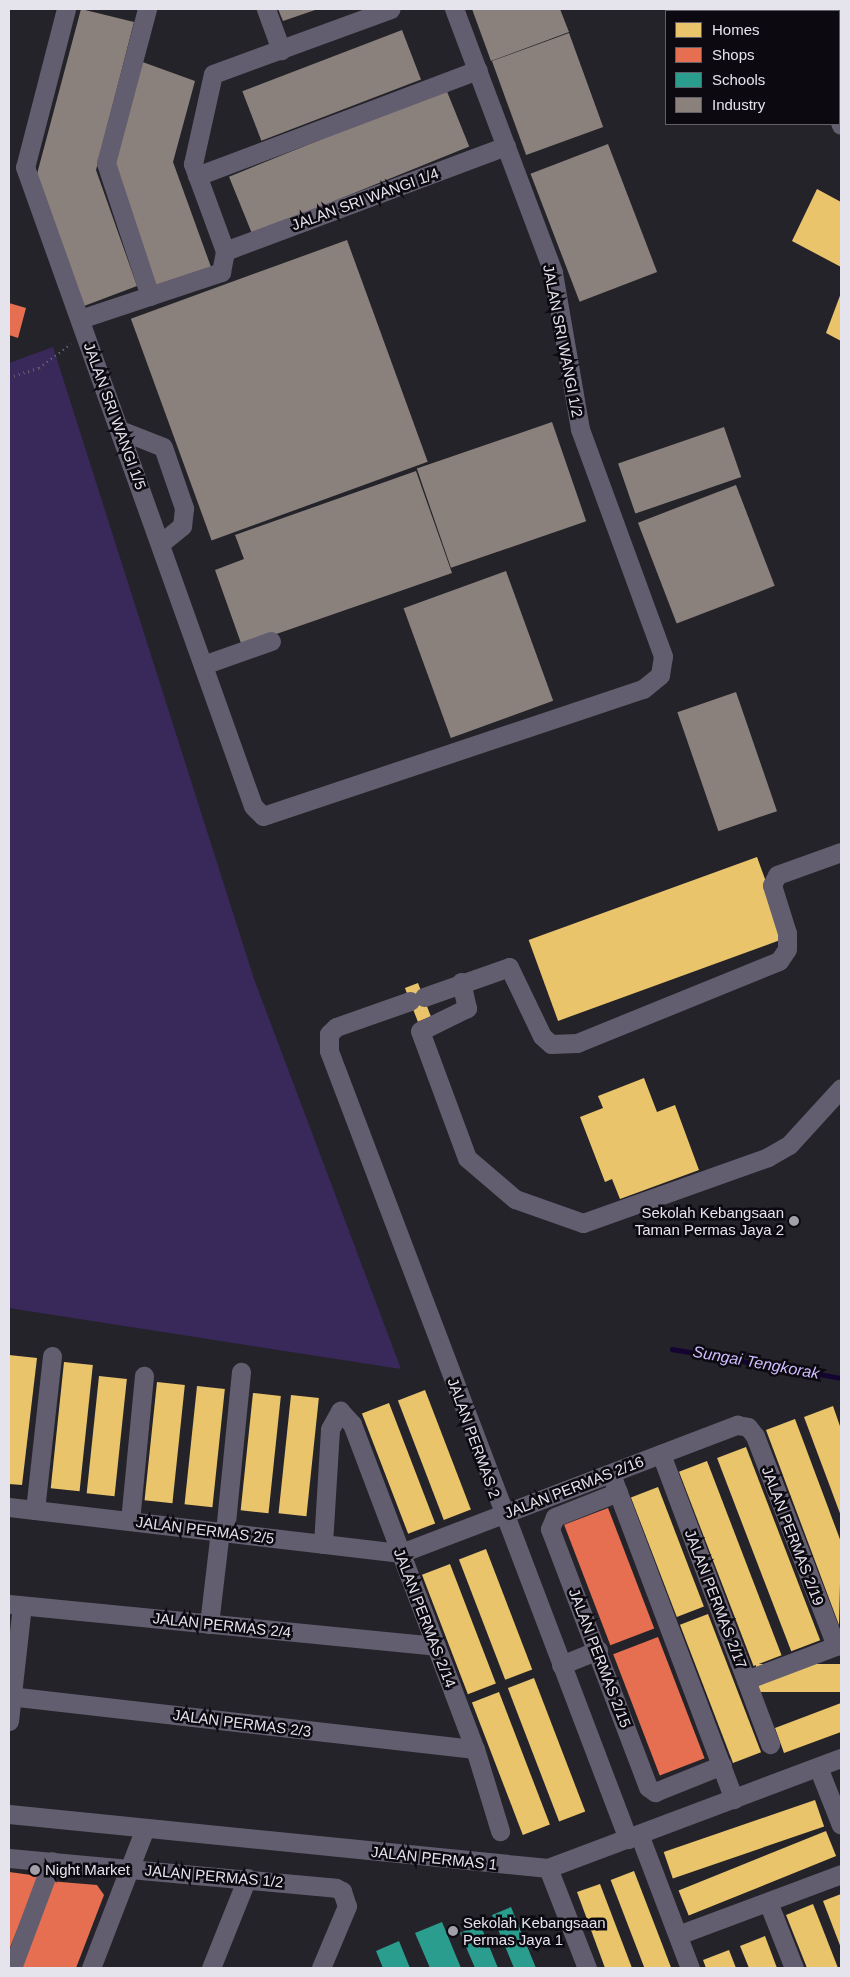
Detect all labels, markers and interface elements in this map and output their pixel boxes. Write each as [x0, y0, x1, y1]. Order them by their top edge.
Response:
legend [665, 10, 840, 125]
text: Homes [712, 21, 760, 38]
text: Shops [712, 46, 755, 63]
text: Schools [712, 71, 765, 88]
text: Industry [712, 96, 765, 113]
street label: JALAN SRI WANGI 1/4 [289, 164, 441, 234]
street label: JALAN SRI WANGI 1/2 [539, 263, 587, 419]
street label: JALAN SRI WANGI 1/5 [80, 340, 150, 492]
place label: Sekolah Kebangsaan Taman Permas Jaya 2 [635, 1203, 784, 1238]
marker: Sekolah Kebangsaan Taman Permas Jaya 2 [788, 1215, 800, 1227]
water label: Sungai Tengkorak [691, 1342, 821, 1384]
street label: JALAN PERMAS 2 [444, 1375, 504, 1501]
street label: JALAN PERMAS 2/16 [502, 1452, 646, 1522]
street label: JALAN PERMAS 2/19 [758, 1464, 828, 1608]
street label: JALAN PERMAS 2/5 [135, 1513, 275, 1547]
street label: JALAN PERMAS 2/17 [681, 1527, 751, 1671]
street label: JALAN PERMAS 2/14 [390, 1546, 460, 1690]
street label: JALAN PERMAS 2/15 [565, 1586, 635, 1730]
street label: JALAN PERMAS 2/4 [152, 1609, 292, 1641]
street label: JALAN PERMAS 2/3 [172, 1706, 312, 1740]
street label: JALAN PERMAS 1 [370, 1842, 498, 1874]
place label: Night Market [45, 1861, 130, 1879]
street label: JALAN PERMAS 1/2 [144, 1861, 284, 1891]
marker: Night Market [29, 1864, 41, 1876]
place label: Sekolah Kebangsaan Permas Jaya 1 [463, 1913, 606, 1948]
marker: Sekolah Kebangsaan Permas Jaya 1 [447, 1925, 459, 1937]

